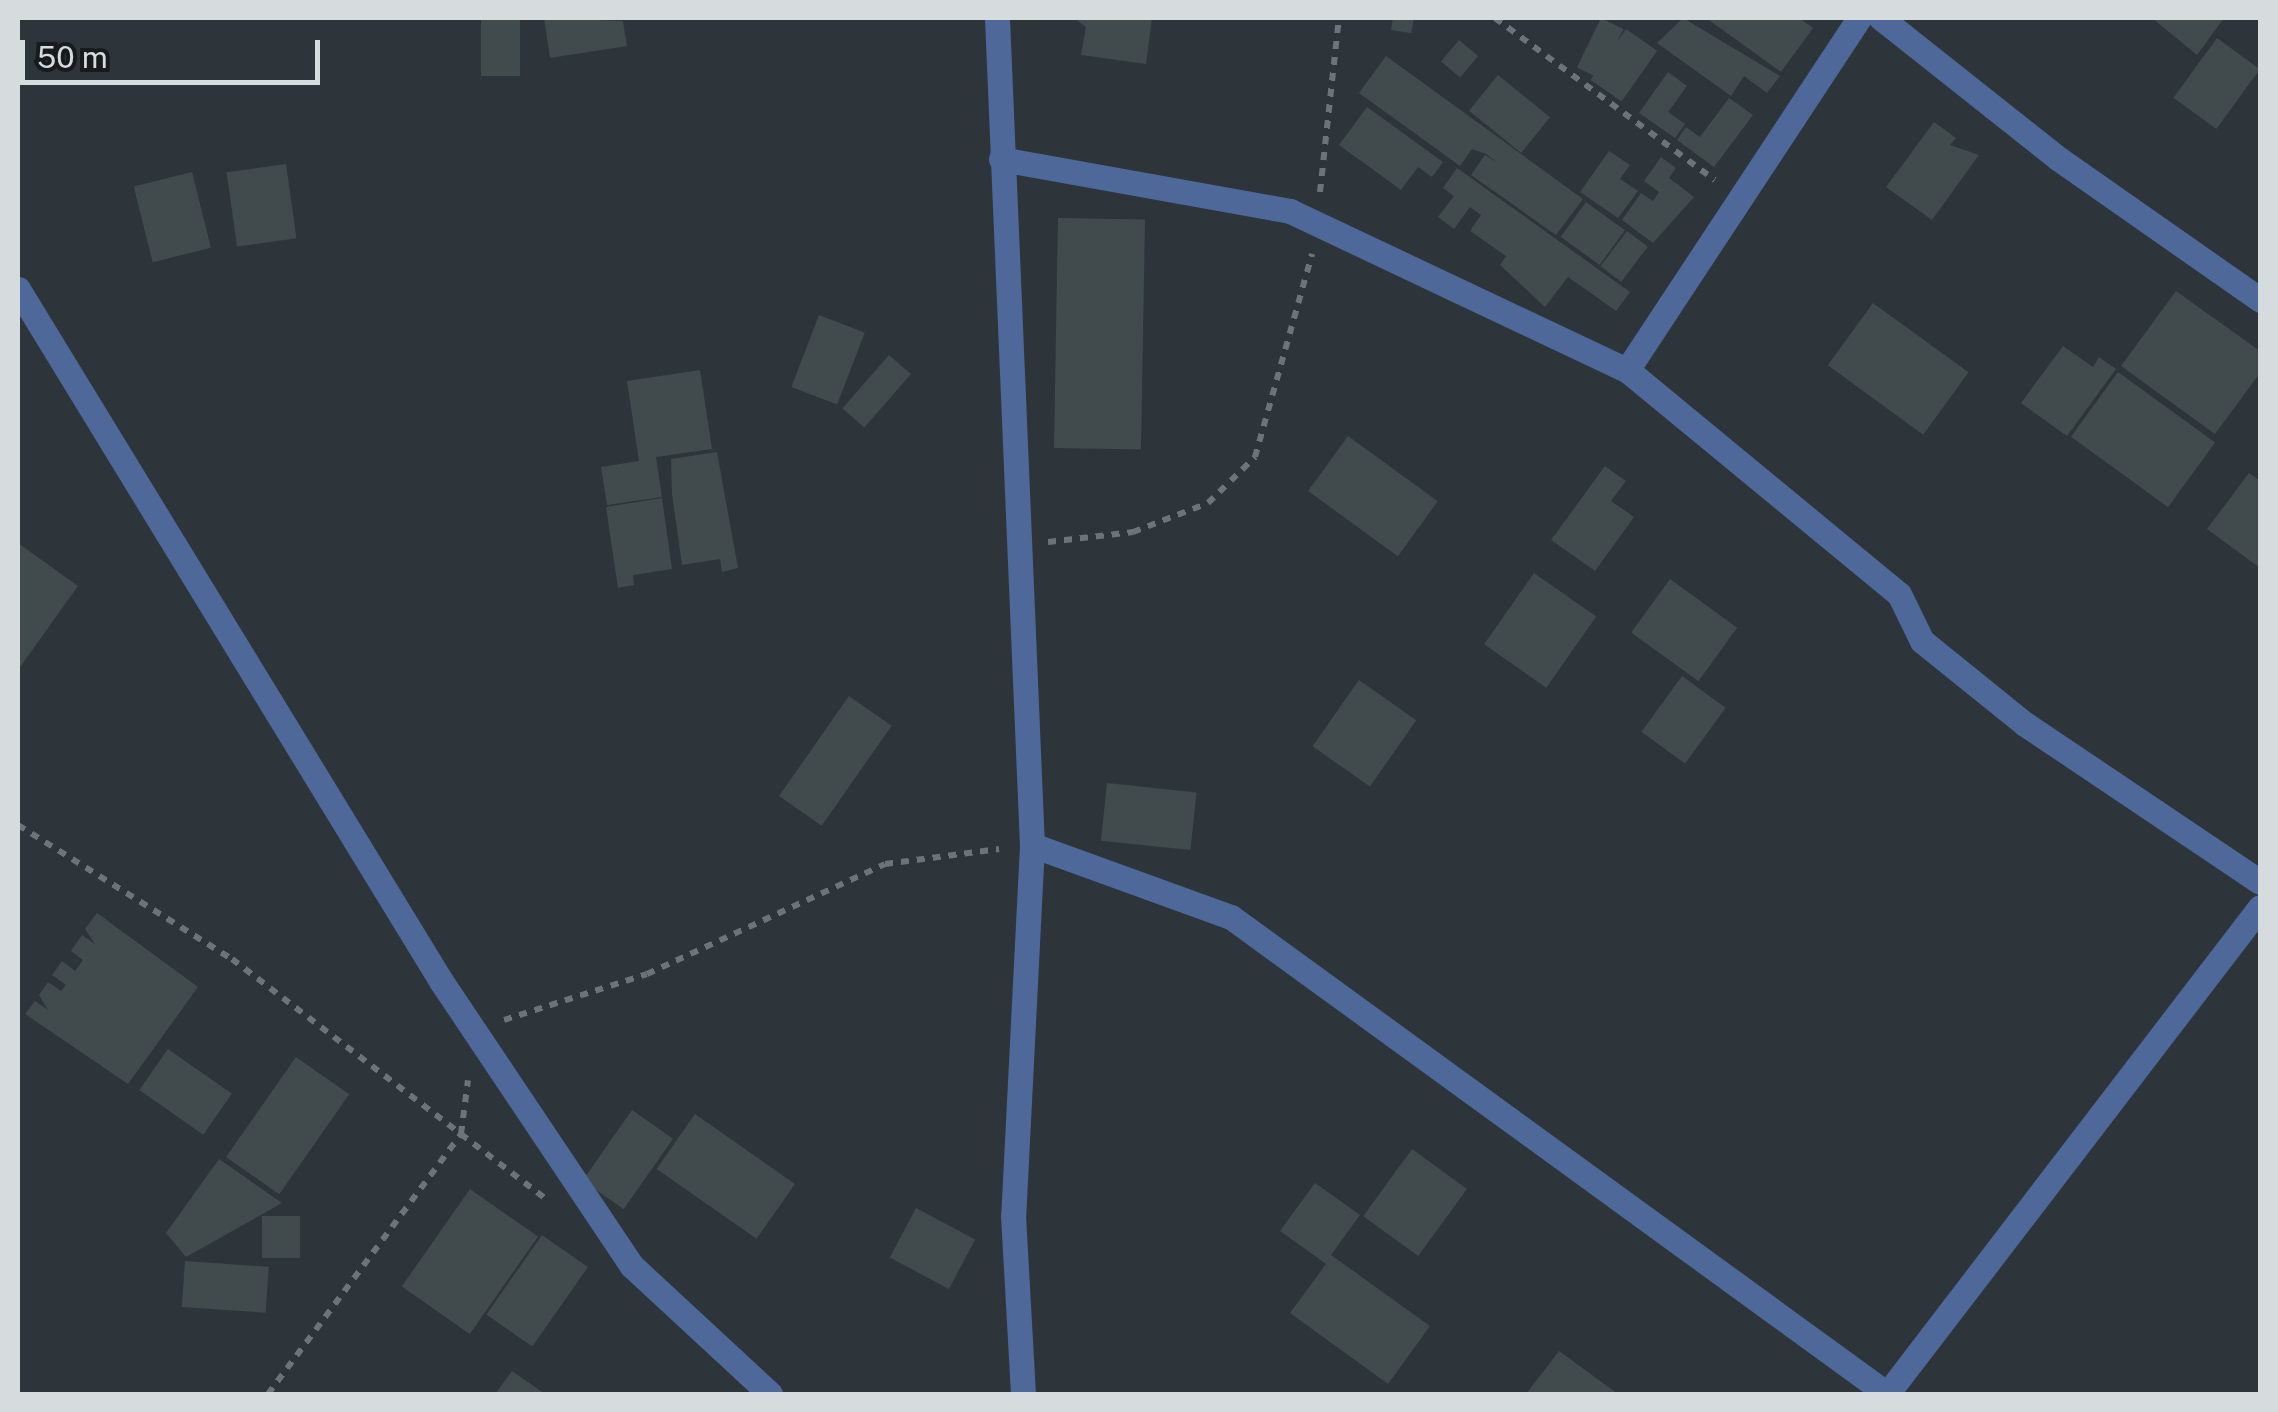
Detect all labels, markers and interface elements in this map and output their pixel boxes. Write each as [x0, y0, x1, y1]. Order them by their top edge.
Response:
scale bar [25, 20, 325, 82]
text: 50 m [37, 39, 108, 75]

